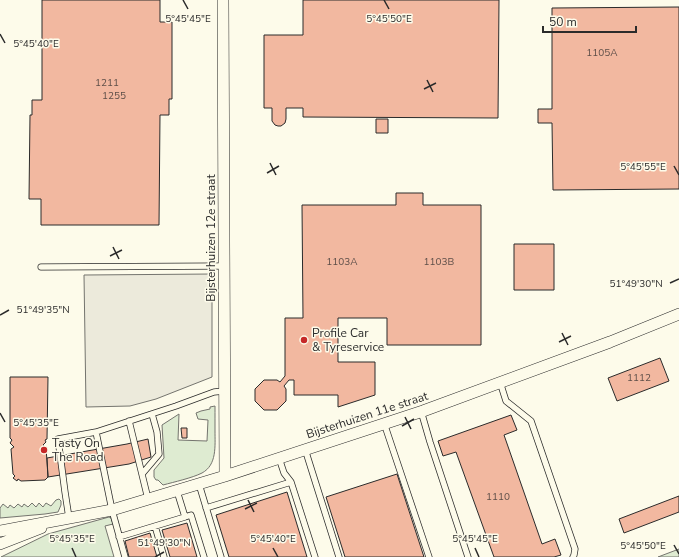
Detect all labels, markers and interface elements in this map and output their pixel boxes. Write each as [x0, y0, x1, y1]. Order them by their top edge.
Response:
scale bar [543, 8, 636, 34]
text: 5°45'45"E [165, 12, 211, 26]
text: 5°45'50"E [366, 12, 412, 26]
text: 50 m [549, 14, 577, 30]
text: 5°45'40"E [13, 37, 59, 51]
house number: 1105A [586, 46, 618, 60]
house number: 1211 [95, 76, 119, 90]
house number: 1255 [102, 89, 126, 103]
text: 5°45'55"E [620, 160, 666, 174]
street label: Bijsterhuizen 12e straat [203, 174, 219, 302]
house number: 1103A [326, 255, 358, 269]
house number: 1103B [424, 255, 455, 269]
text: 51°49'30"N [609, 277, 663, 291]
text: 51°49'35"N [16, 303, 70, 317]
place label: Profile Car & Tyreservice [312, 325, 384, 355]
marker: Profile Car & Tyreservice [299, 335, 309, 345]
house number: 1112 [627, 371, 651, 385]
street label: Bijsterhuizen 11e straat [304, 387, 431, 442]
text: 5°45'35"E [13, 416, 59, 430]
place label: Tasty On The Road [52, 435, 103, 465]
marker: Tasty On The Road [39, 445, 49, 455]
house number: 1110 [486, 490, 510, 504]
text: 5°45'35"E [49, 532, 95, 546]
text: 5°45'40"E [250, 532, 296, 546]
text: 5°45'45"E [452, 532, 498, 546]
text: 51°49'30"N [137, 536, 191, 550]
text: 5°45'50"E [620, 539, 666, 553]

